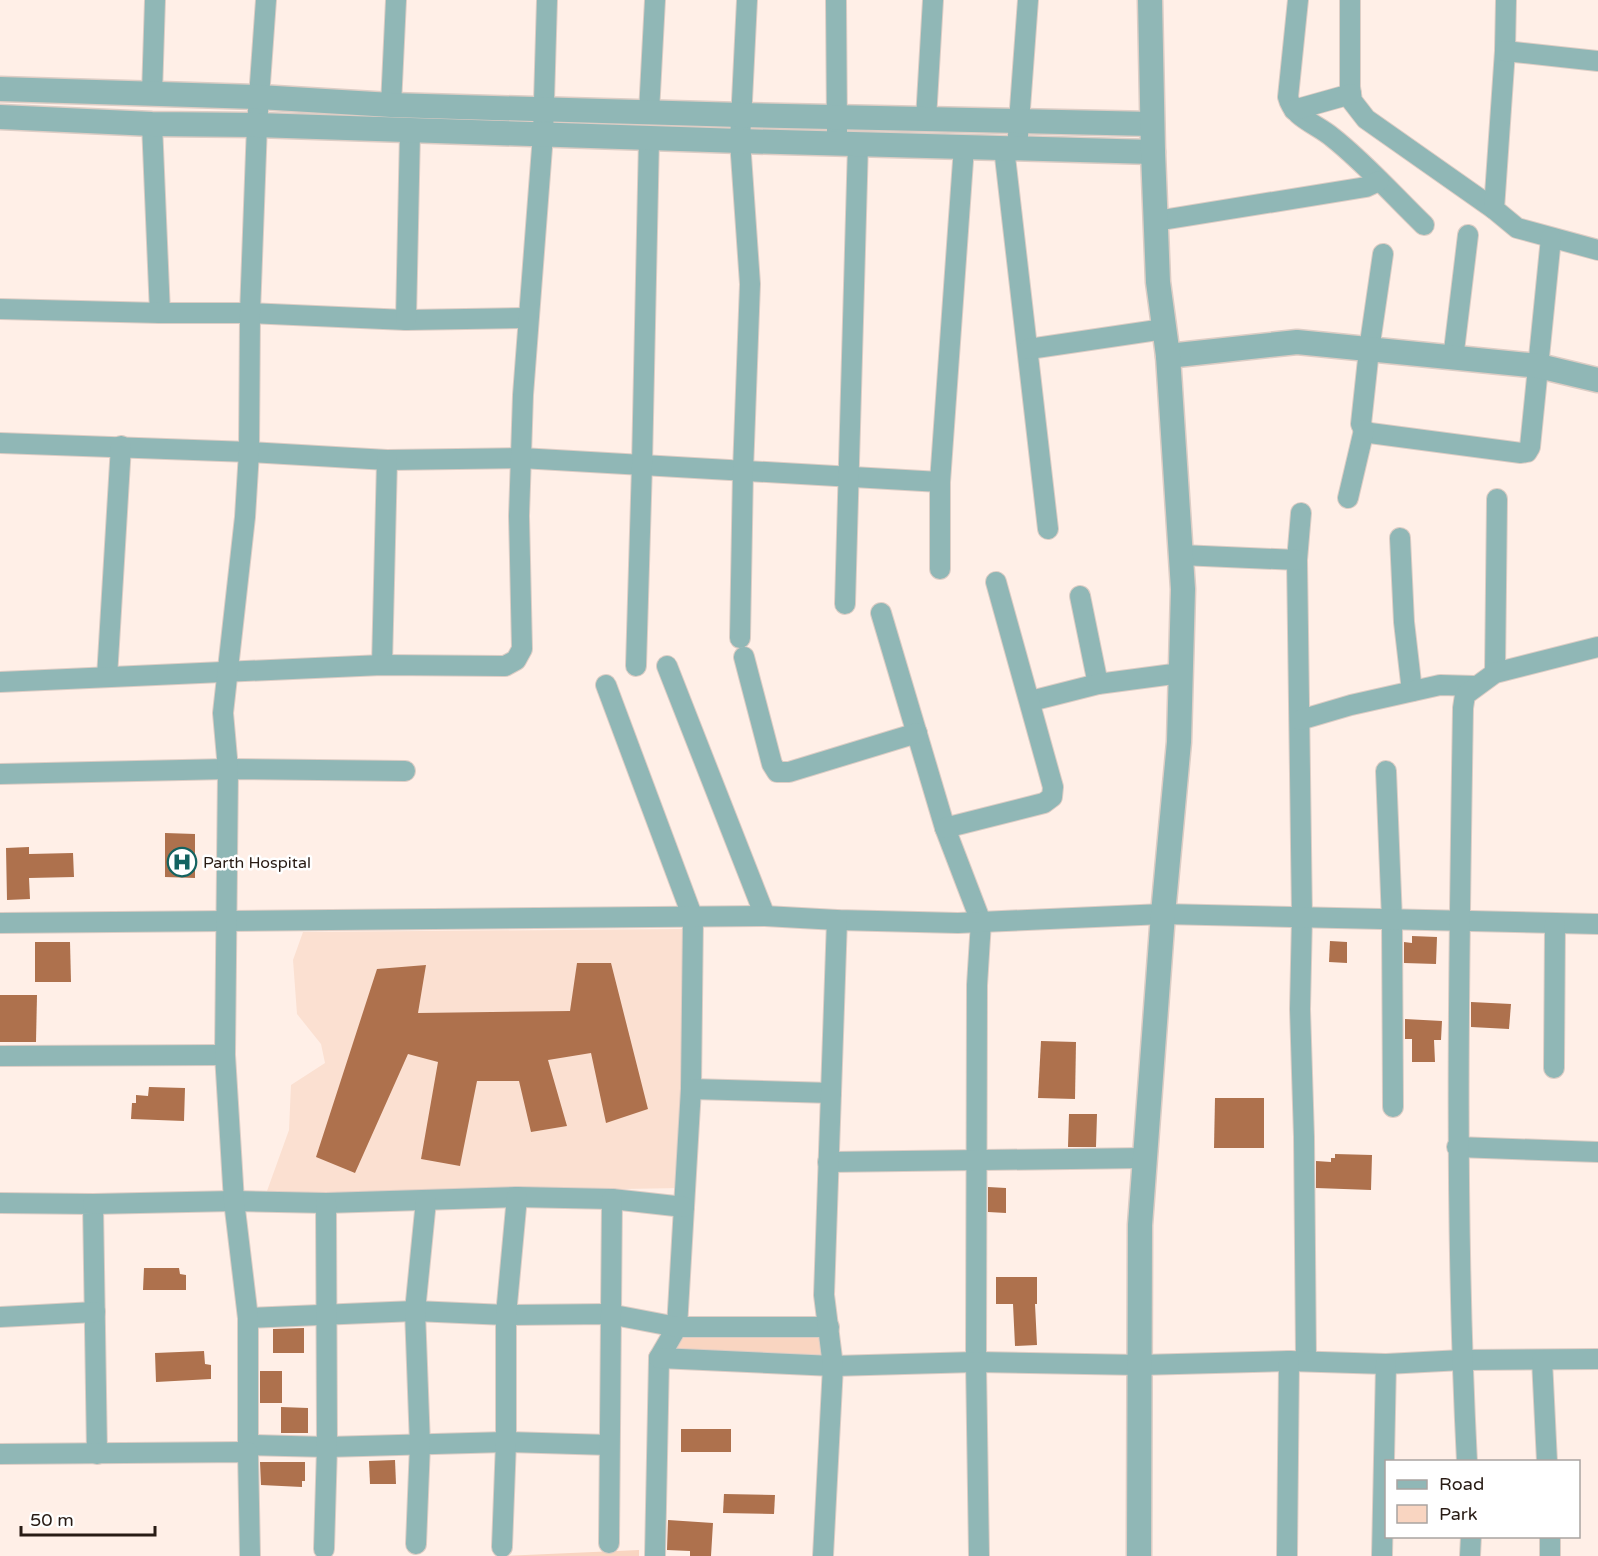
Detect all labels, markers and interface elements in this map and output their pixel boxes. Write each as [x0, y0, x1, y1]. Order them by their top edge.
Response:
hospital icon: Parth Hospital [166, 846, 198, 878]
place label: Parth Hospital [203, 853, 311, 873]
legend [1385, 1460, 1580, 1538]
text: Road [1439, 1473, 1484, 1495]
scale bar [21, 1499, 154, 1537]
text: Park [1439, 1503, 1478, 1525]
text: 50 m [30, 1509, 74, 1531]

